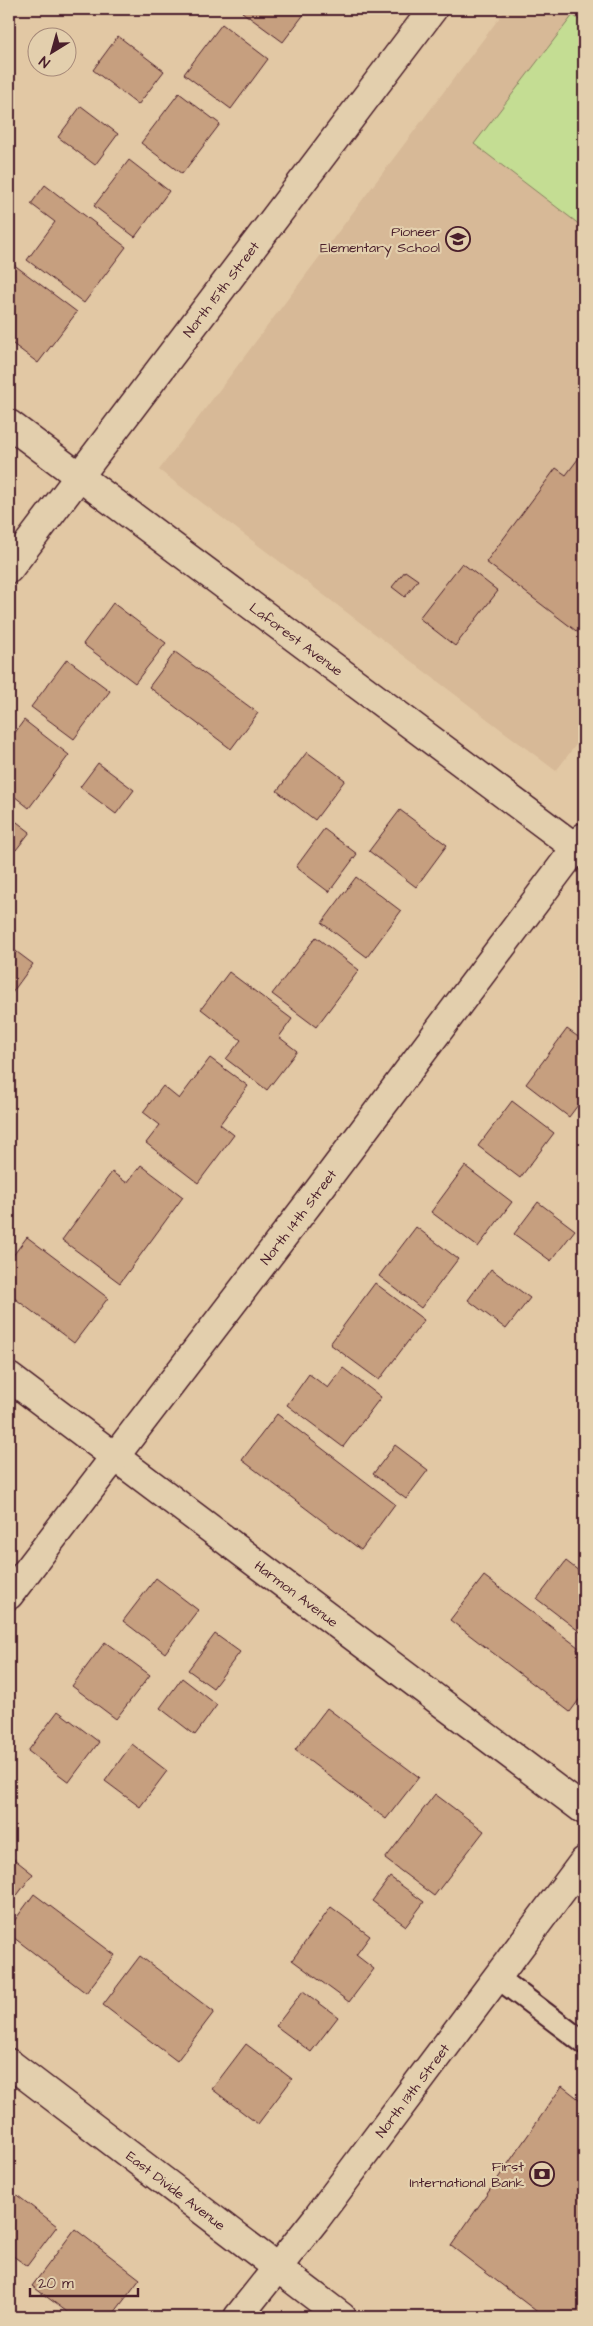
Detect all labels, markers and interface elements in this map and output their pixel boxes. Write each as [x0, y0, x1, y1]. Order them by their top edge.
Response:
north arrow [28, 28, 78, 78]
text: N [35, 51, 54, 72]
place label: Pioneer Elementary School [320, 222, 440, 258]
school or university icon: Pioneer Elementary School [445, 226, 471, 252]
street label: North 15th Street [179, 237, 265, 342]
street label: Laforest Avenue [245, 598, 347, 682]
street label: North 14th Street [256, 1165, 342, 1269]
street label: Harmon Avenue [250, 1556, 342, 1633]
street label: North 13th Street [371, 2039, 455, 2142]
street label: East Divide Avenue [122, 2147, 230, 2236]
place label: First International Bank [410, 2157, 524, 2193]
bank icon: First International Bank [529, 2161, 555, 2187]
scale bar [30, 2266, 138, 2298]
text: 20 m [38, 2273, 74, 2294]

